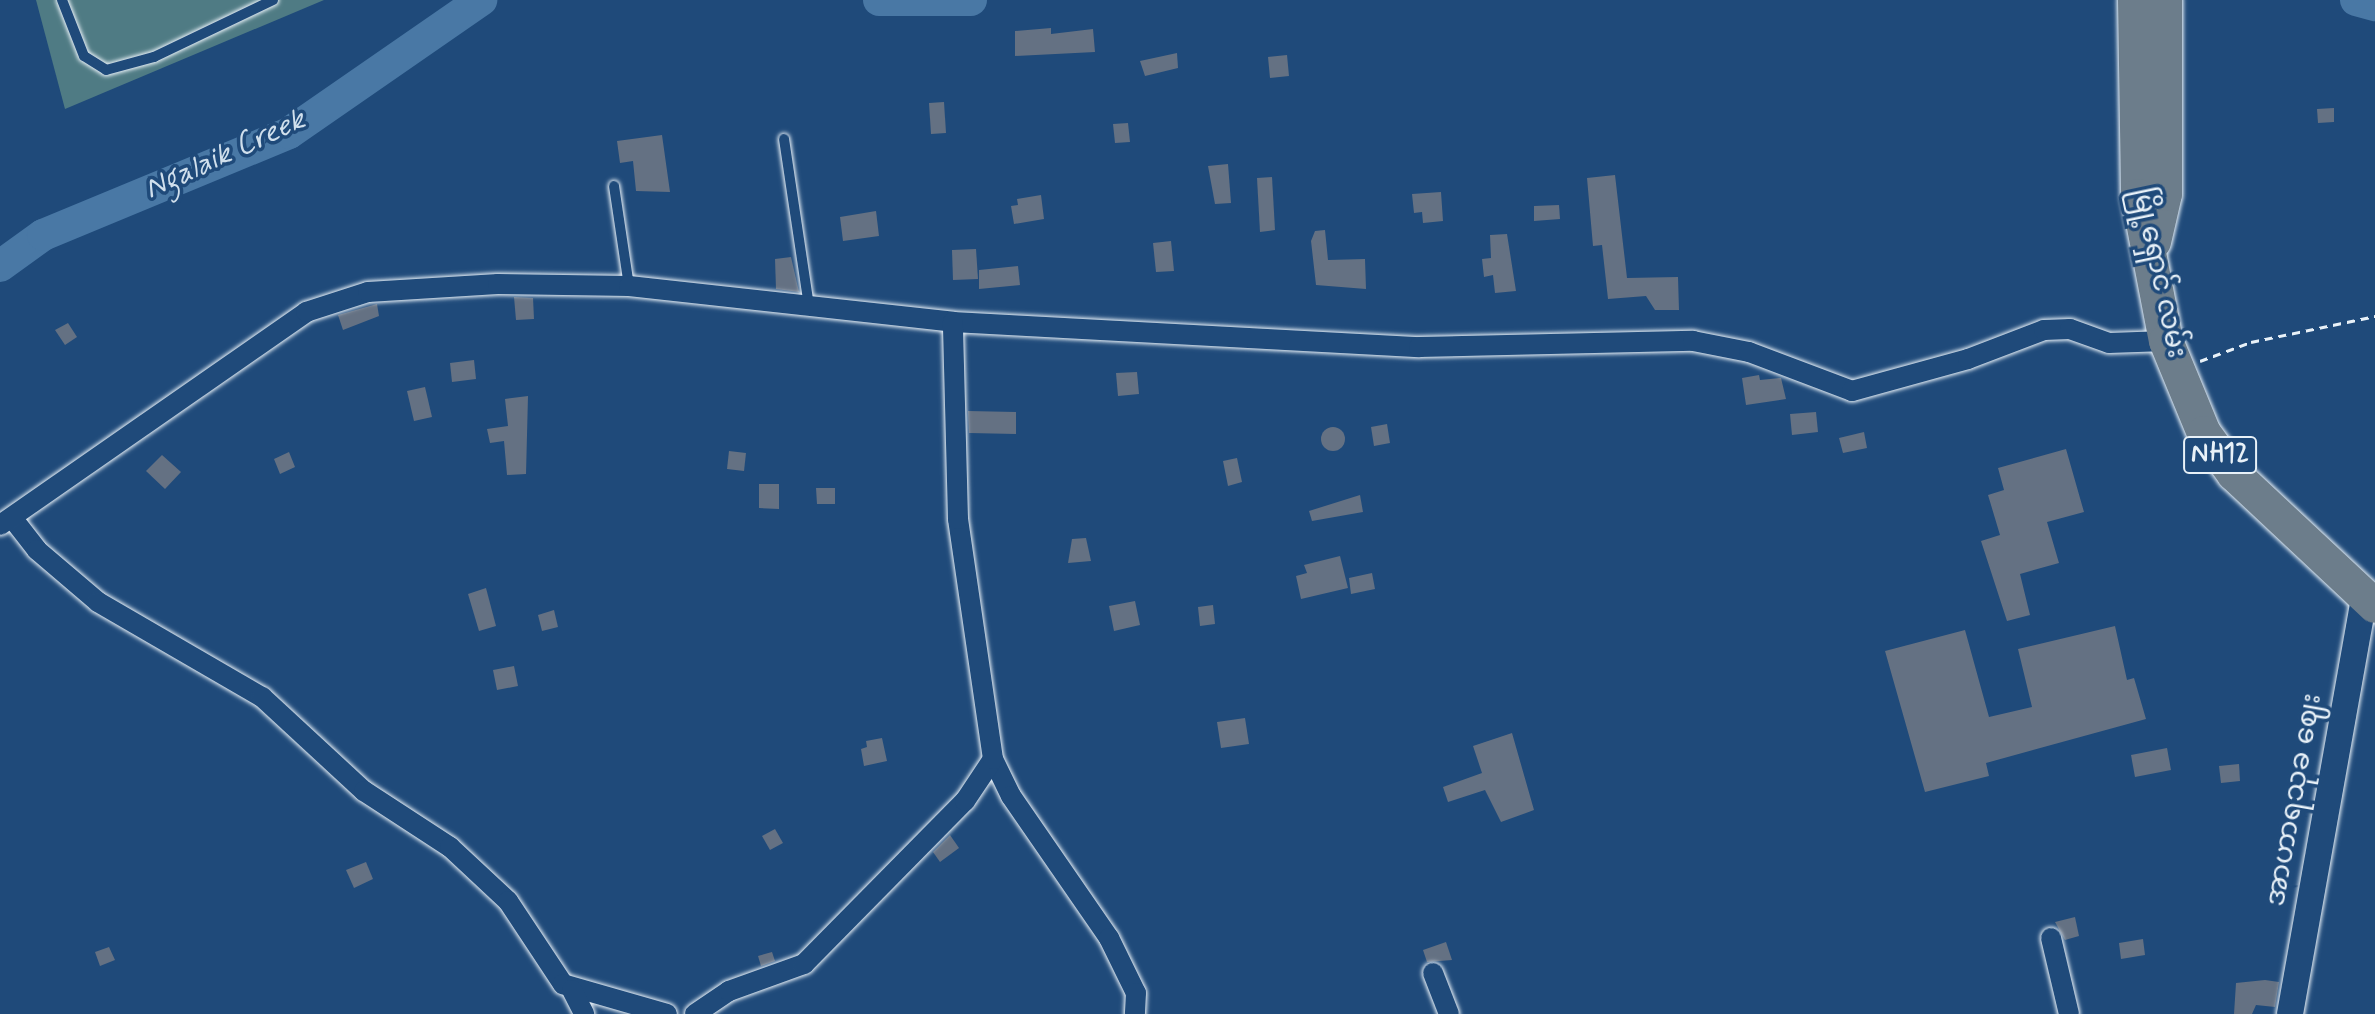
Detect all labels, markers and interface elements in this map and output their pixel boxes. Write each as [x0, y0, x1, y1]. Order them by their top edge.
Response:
water label: Ngalaik Creek [138, 102, 312, 208]
street label: မြို့ရှောင် လမ်း [2124, 185, 2192, 361]
road number: NH12 [2182, 433, 2258, 477]
street label: အာဟာရသုခ ဈေး [2260, 691, 2330, 909]

